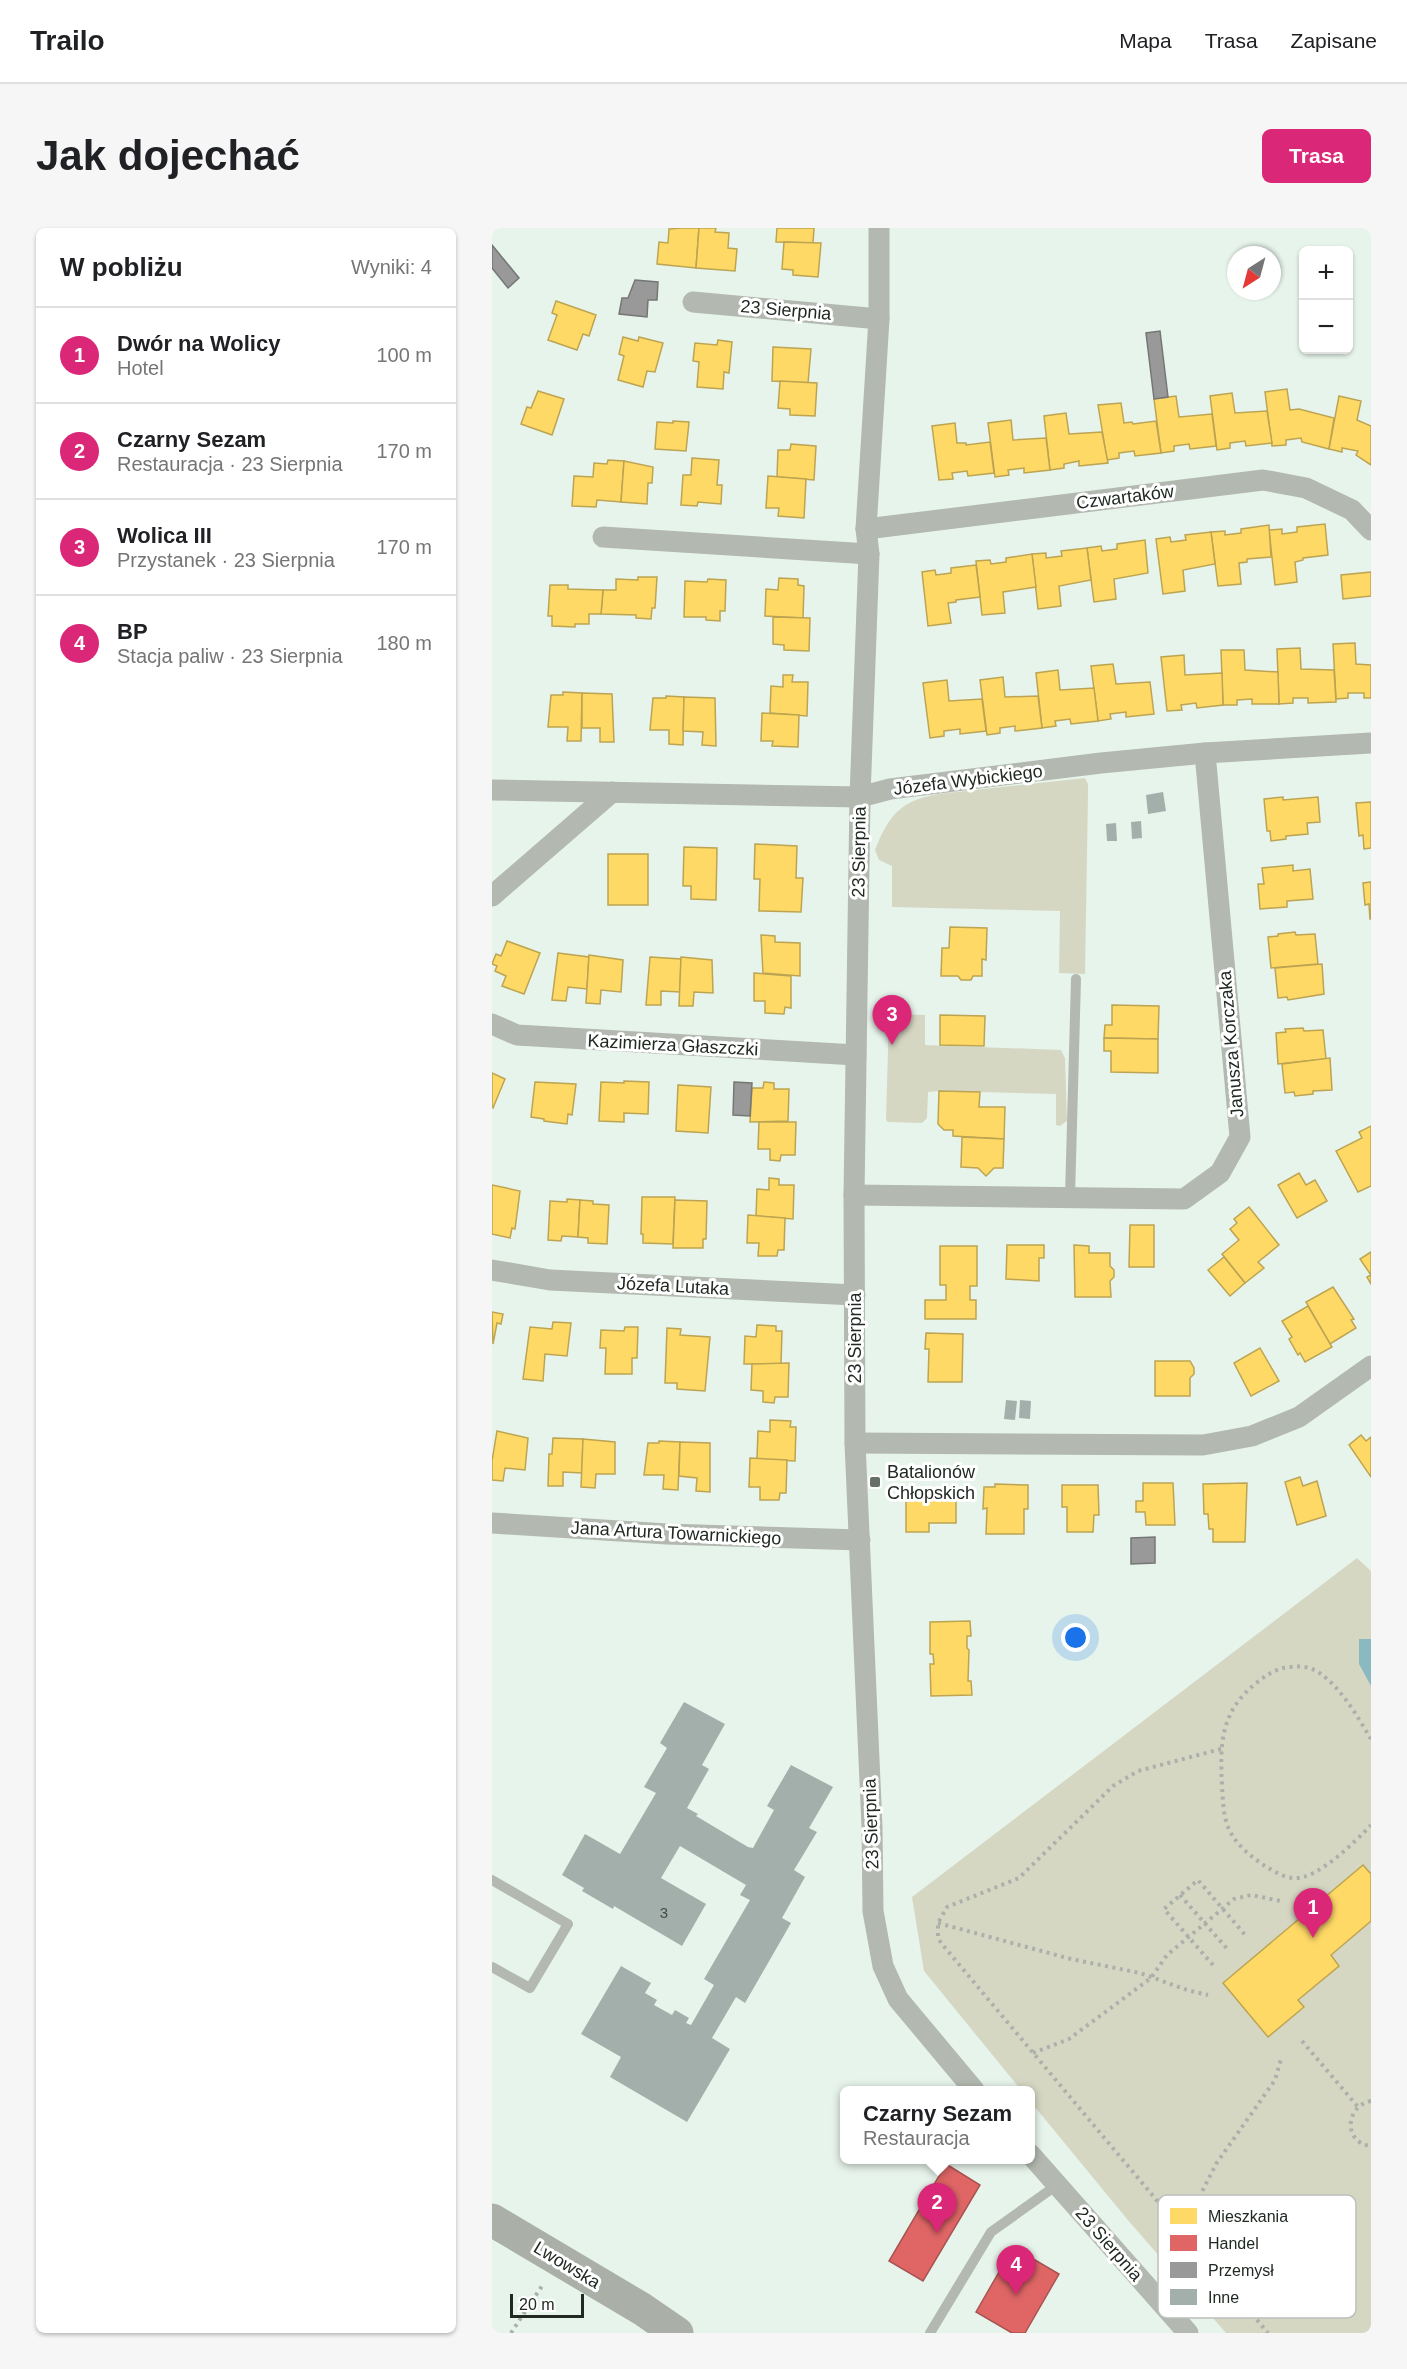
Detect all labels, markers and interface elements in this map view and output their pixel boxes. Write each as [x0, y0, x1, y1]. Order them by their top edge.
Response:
text: Trailo [30, 25, 105, 56]
text: Mapa [1119, 29, 1172, 52]
text: Trasa [1205, 29, 1258, 52]
text: Zapisane [1291, 29, 1377, 52]
button: Trasa [1262, 129, 1371, 183]
text: Jak dojechać [36, 132, 300, 179]
north arrow [1227, 246, 1281, 300]
map controls [1299, 246, 1353, 354]
button: + [1299, 246, 1353, 300]
text: W pobliżu [60, 252, 183, 282]
text: Wyniki: 4 [351, 256, 432, 278]
street label: 23 Sierpnia [740, 296, 833, 324]
button: − [1299, 300, 1353, 354]
text: Dwór na Wolicy [117, 331, 280, 356]
text: 1 [74, 344, 85, 366]
text: 100 m [376, 344, 432, 366]
text: Hotel [117, 357, 164, 379]
text: Czarny Sezam [117, 427, 266, 452]
text: 2 [74, 440, 85, 462]
text: 170 m [376, 440, 432, 462]
text: Restauracja · 23 Sierpnia [117, 453, 343, 475]
street label: Czwartaków [1075, 481, 1176, 513]
text: Wolica III [117, 523, 212, 548]
text: 3 [74, 536, 85, 558]
text: 170 m [376, 536, 432, 558]
text: Przystanek · 23 Sierpnia [117, 549, 335, 571]
text: BP [117, 619, 148, 644]
text: 4 [74, 632, 85, 654]
text: 180 m [376, 632, 432, 654]
text: Stacja paliw · 23 Sierpnia [117, 645, 343, 667]
street label: Józefa Wybickiego [892, 761, 1044, 799]
street label: 23 Sierpnia [848, 805, 870, 898]
street label: Janusza Korczaka [1215, 969, 1247, 1118]
pin: 3 [872, 996, 912, 1045]
street label: Kazimierza Głaszczki [587, 1031, 759, 1059]
street label: Józefa Lutaka [617, 1273, 730, 1299]
street label: 23 Sierpnia [845, 1291, 865, 1384]
place label: Batalionów Chłopskich [887, 1462, 976, 1503]
marker: Batalionów Chłopskich [868, 1475, 882, 1489]
street label: Jana Artura Towarnickiego [570, 1517, 782, 1549]
your location [1061, 1623, 1090, 1652]
street label: 23 Sierpnia [859, 1777, 883, 1870]
pin: 1 [1294, 1888, 1332, 1938]
house number: 3 [660, 1904, 668, 1921]
popup [840, 2086, 1035, 2164]
text: Czarny Sezam [863, 2101, 1012, 2126]
text: Restauracja [863, 2127, 970, 2149]
pin: 2 [918, 2184, 956, 2233]
legend [1158, 2195, 1356, 2318]
street label: 23 Sierpnia [1072, 2203, 1147, 2286]
text: Mieszkania [1208, 2208, 1288, 2225]
text: Handel [1208, 2235, 1259, 2252]
street label: Lwowska [530, 2237, 605, 2293]
pin: 4 [996, 2246, 1036, 2295]
text: Przemysł [1208, 2262, 1274, 2279]
text: Inne [1208, 2289, 1239, 2306]
scale bar [510, 2291, 584, 2318]
text: 20 m [519, 2296, 555, 2313]

